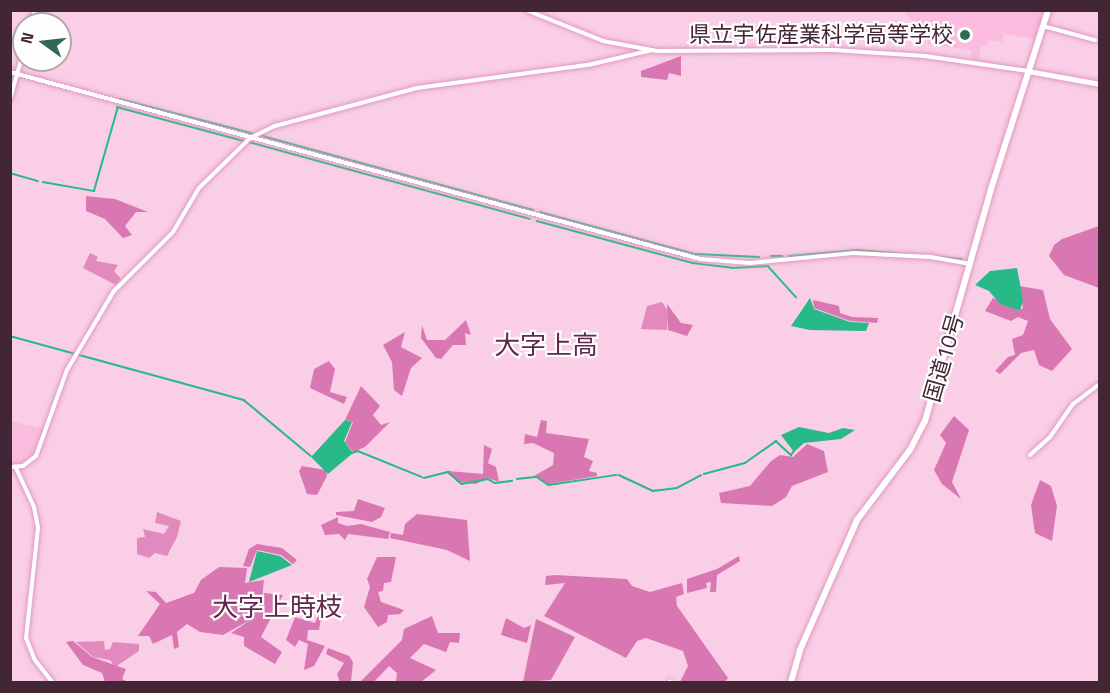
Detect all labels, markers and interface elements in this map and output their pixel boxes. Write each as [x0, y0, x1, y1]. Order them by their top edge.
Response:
north arrow [12, 12, 72, 72]
place label: 県立宇佐産業科学高等学校 [689, 22, 953, 48]
marker: 県立宇佐産業科学高等学校 [958, 28, 972, 42]
text: N [14, 29, 40, 46]
street label: 国道10号 [919, 311, 969, 405]
district label: 大字上高 [494, 329, 598, 361]
district label: 大字上時枝 [212, 591, 342, 623]

